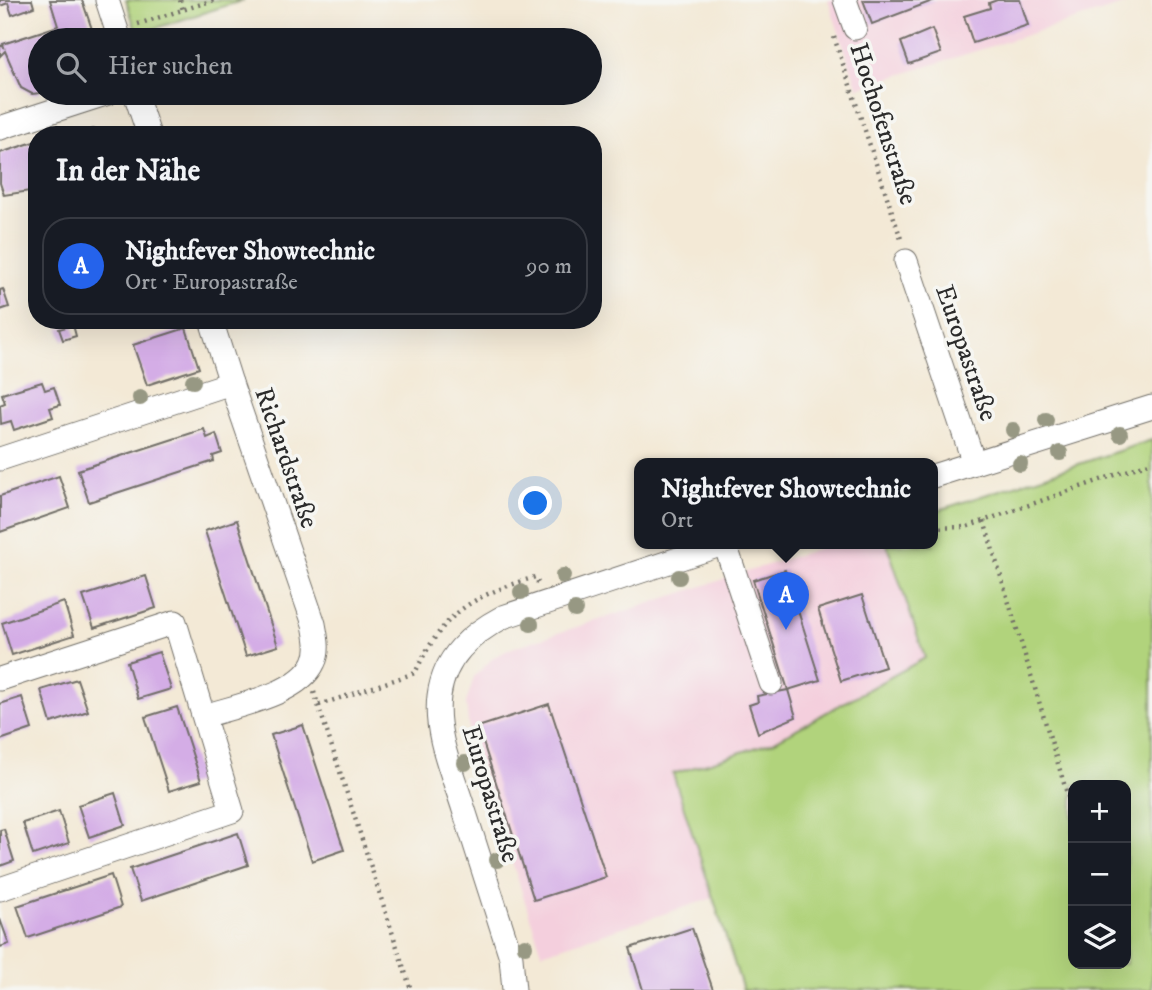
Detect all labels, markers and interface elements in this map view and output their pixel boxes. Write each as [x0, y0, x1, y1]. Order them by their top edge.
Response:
search box [28, 28, 602, 105]
street label: Hochofenstraße [841, 39, 925, 209]
icon: search [52, 48, 90, 86]
text: Hier suchen [108, 50, 233, 83]
text: In der Nähe [56, 153, 200, 190]
text: Nightfever Showtechnic [125, 235, 375, 268]
text: A [74, 252, 88, 281]
text: 90 m [526, 252, 572, 281]
text: Ort · Europastraße [125, 268, 298, 297]
street label: Europastraße [927, 281, 1005, 425]
street label: Richardstraße [247, 383, 325, 533]
popup [634, 458, 938, 549]
text: Nightfever Showtechnic [661, 473, 911, 506]
your location [518, 486, 552, 520]
text: Ort [661, 506, 693, 535]
pin: A [763, 572, 809, 630]
street label: Europastraße [454, 721, 526, 867]
map controls [1068, 780, 1131, 969]
button: + [1068, 780, 1131, 843]
button: − [1068, 843, 1131, 906]
button: layers [1068, 906, 1131, 969]

